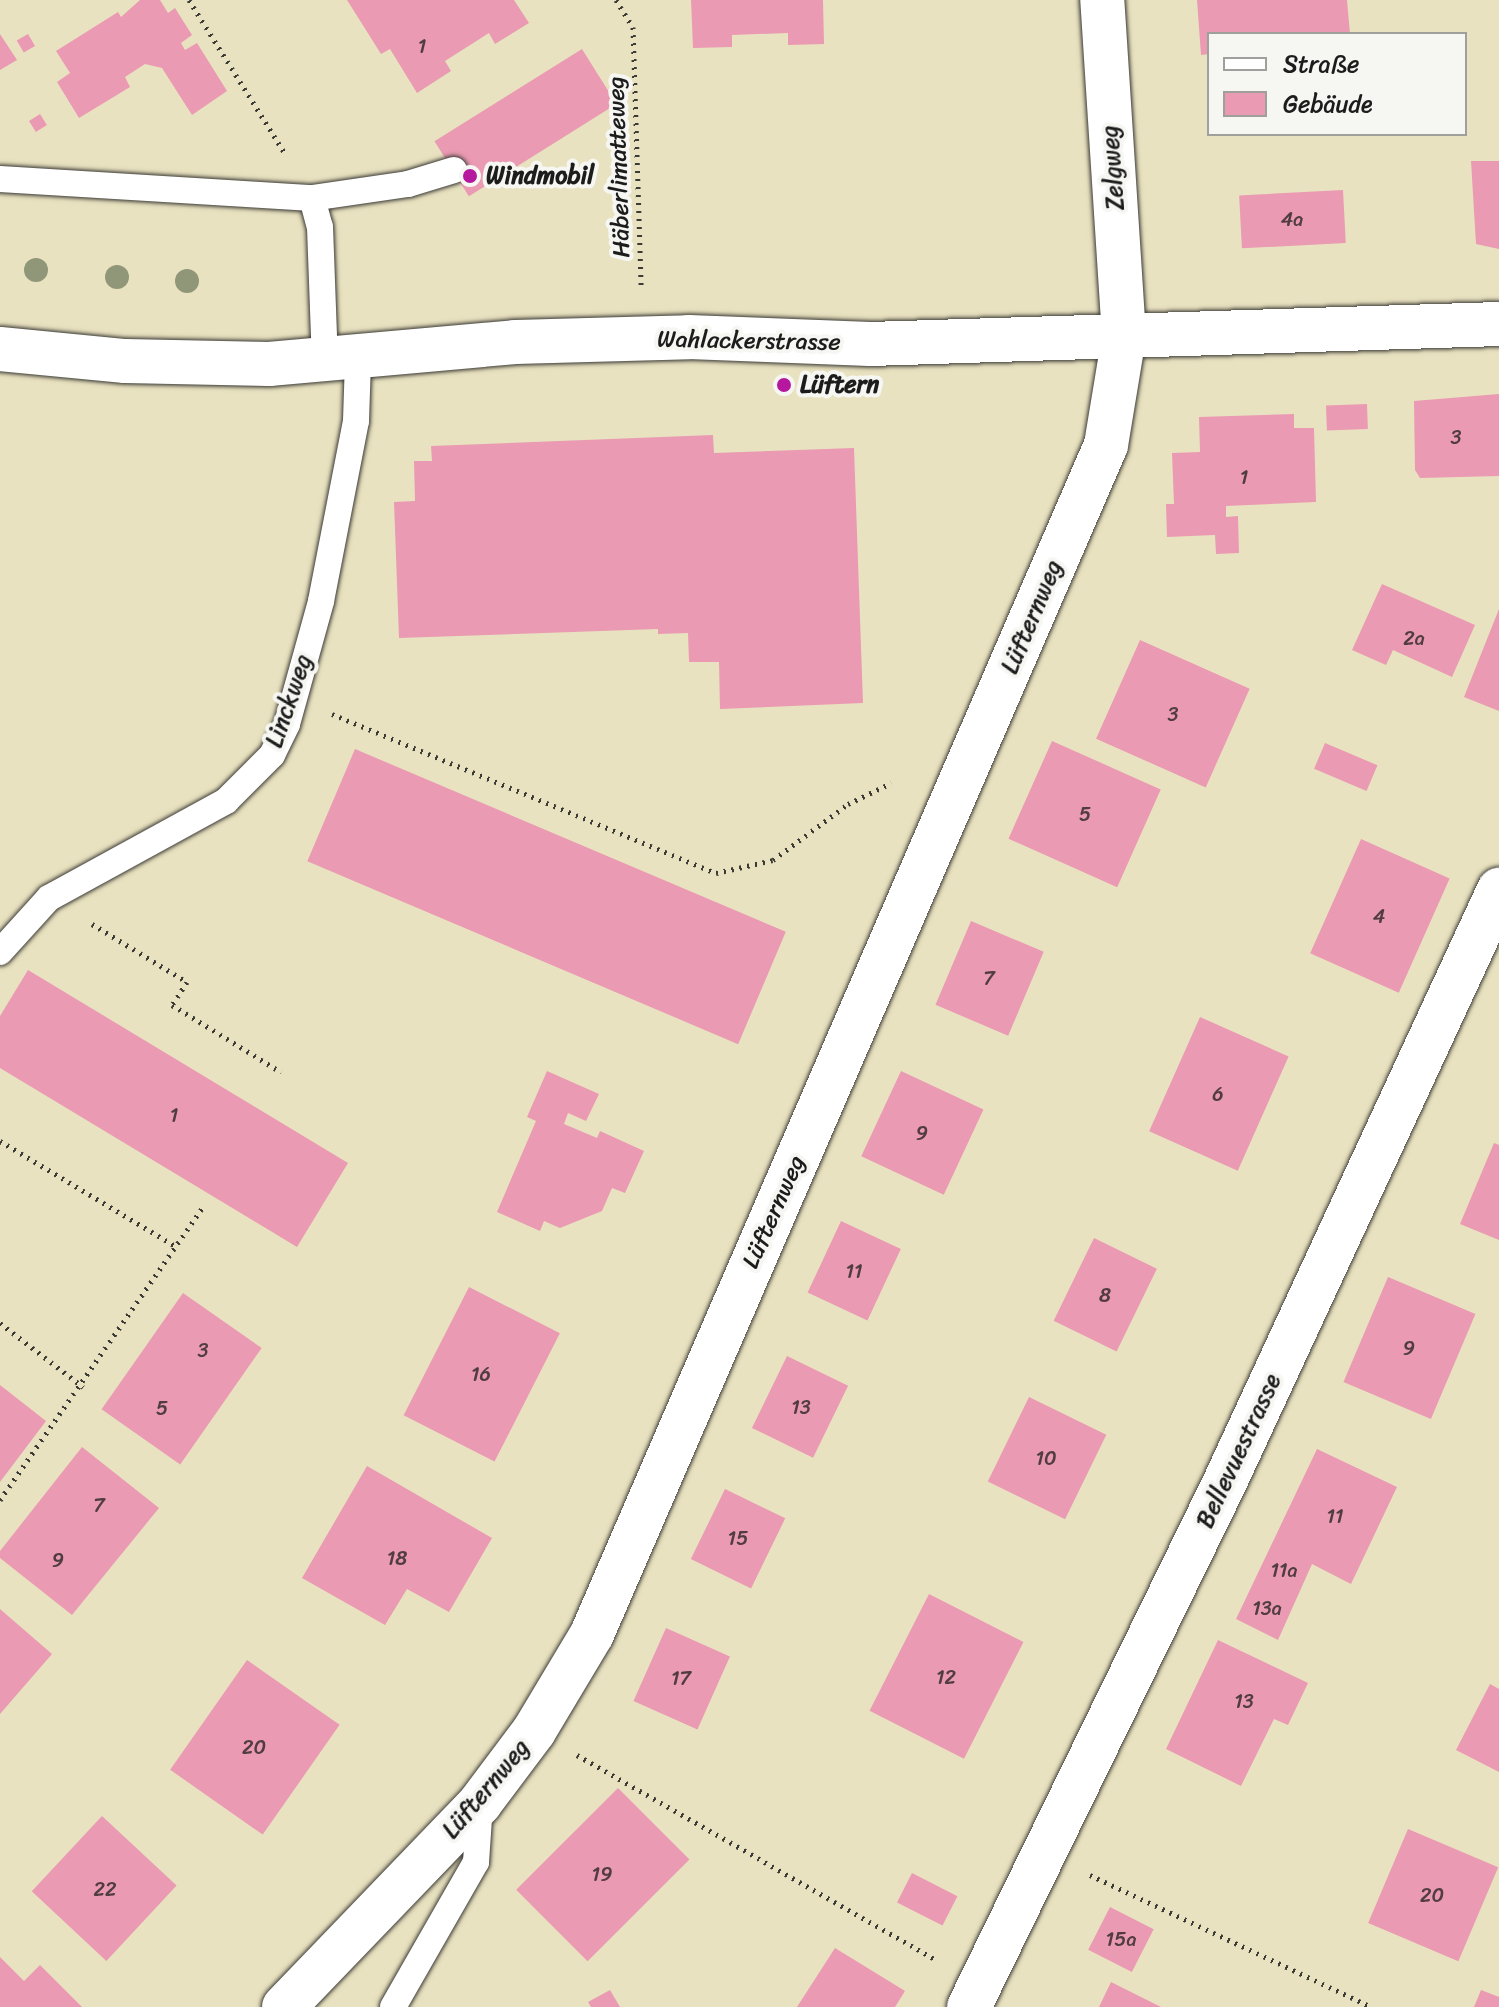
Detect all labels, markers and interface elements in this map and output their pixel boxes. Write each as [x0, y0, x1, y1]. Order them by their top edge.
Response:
legend [1207, 32, 1467, 136]
house number: 1 [418, 34, 426, 58]
text: Straße [1283, 43, 1359, 85]
street label: Häberlimatteweg [601, 76, 637, 258]
text: Gebäude [1283, 83, 1373, 125]
street label: Zelgweg [1096, 124, 1130, 212]
place label: Windmobil [486, 162, 594, 190]
marker: Windmobil [461, 167, 479, 185]
house number: 4a [1281, 207, 1303, 231]
street label: Wahlackerstrasse [657, 325, 841, 357]
place label: Lüftern [800, 371, 879, 399]
marker: Lüftern [775, 376, 793, 394]
house number: 3 [1451, 425, 1461, 449]
house number: 1 [1240, 465, 1248, 489]
street label: Lüfternweg [995, 556, 1069, 678]
house number: 2a [1403, 626, 1425, 650]
street label: Linckweg [260, 651, 318, 751]
house number: 3 [1168, 702, 1178, 726]
house number: 5 [1079, 802, 1091, 826]
house number: 4 [1373, 904, 1385, 928]
house number: 7 [983, 966, 995, 990]
house number: 6 [1212, 1082, 1224, 1106]
house number: 1 [170, 1103, 178, 1127]
house number: 9 [916, 1121, 928, 1145]
street label: Lüfternweg [736, 1151, 812, 1273]
house number: 11 [845, 1259, 863, 1283]
house number: 8 [1099, 1283, 1111, 1307]
house number: 9 [1403, 1336, 1415, 1360]
house number: 3 [198, 1338, 208, 1362]
house number: 16 [471, 1362, 491, 1386]
street label: Bellevuestrasse [1191, 1369, 1287, 1533]
house number: 13 [791, 1395, 811, 1419]
house number: 5 [156, 1396, 168, 1420]
house number: 10 [1035, 1446, 1057, 1470]
house number: 7 [93, 1493, 105, 1517]
house number: 11 [1326, 1504, 1344, 1528]
house number: 15 [728, 1526, 748, 1550]
house number: 18 [387, 1546, 407, 1570]
house number: 9 [52, 1548, 64, 1572]
house number: 11a [1270, 1558, 1298, 1582]
house number: 13a [1252, 1596, 1282, 1620]
house number: 12 [936, 1665, 956, 1689]
house number: 17 [671, 1666, 691, 1690]
house number: 13 [1234, 1689, 1254, 1713]
street label: Lüfternweg [436, 1734, 536, 1844]
house number: 20 [242, 1735, 266, 1759]
house number: 19 [592, 1862, 612, 1886]
house number: 22 [93, 1877, 117, 1901]
house number: 20 [1420, 1883, 1444, 1907]
house number: 15a [1106, 1927, 1136, 1951]

